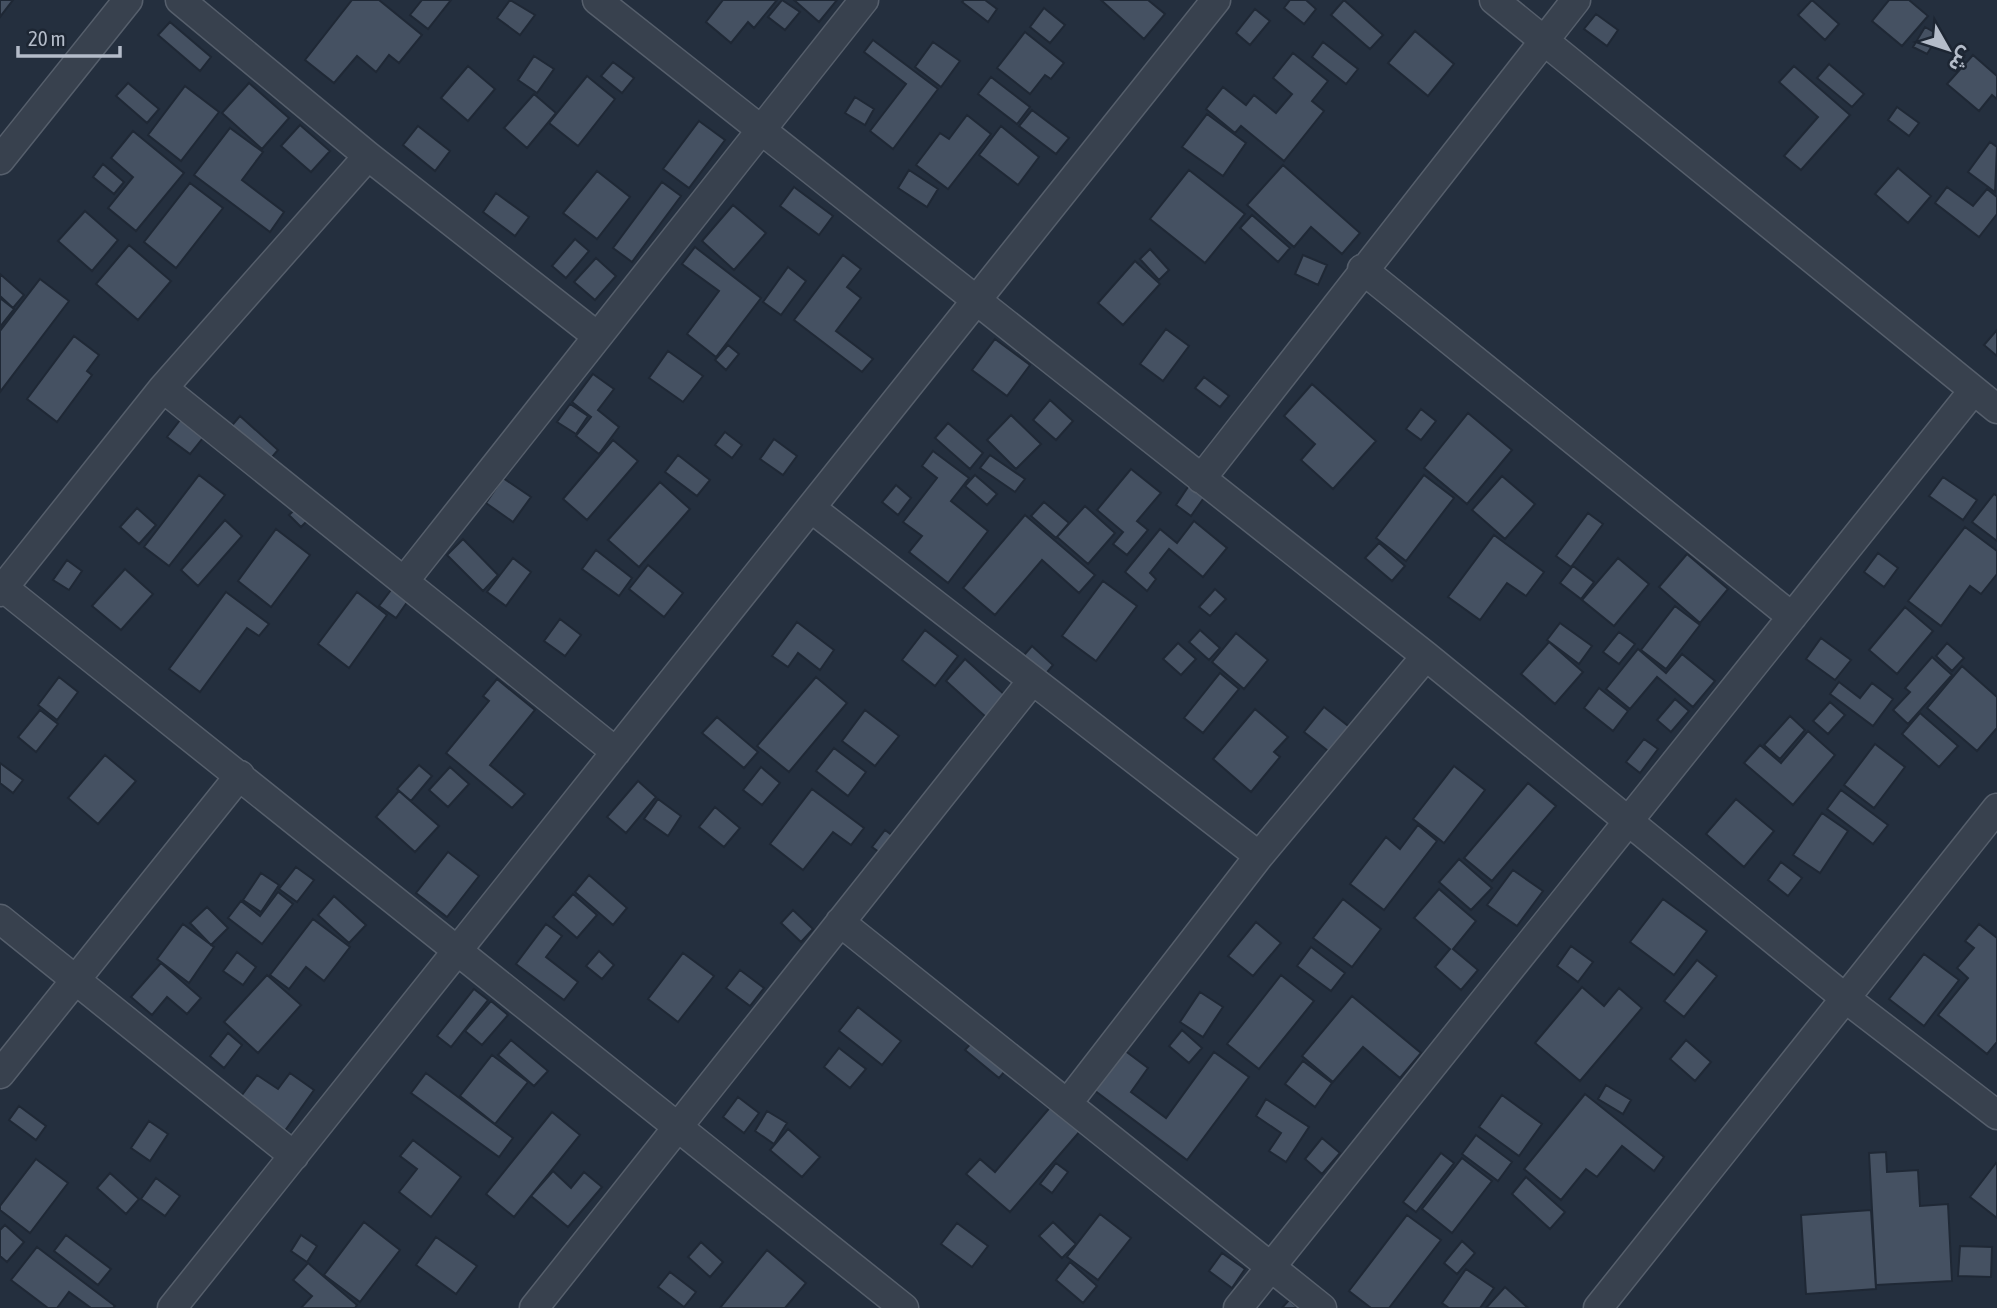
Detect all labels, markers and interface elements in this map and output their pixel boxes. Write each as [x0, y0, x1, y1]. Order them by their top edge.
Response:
scale bar [18, 14, 119, 58]
north arrow [1913, 14, 1983, 84]
text: 20 m [28, 26, 66, 50]
text: ش [1944, 43, 1978, 77]

